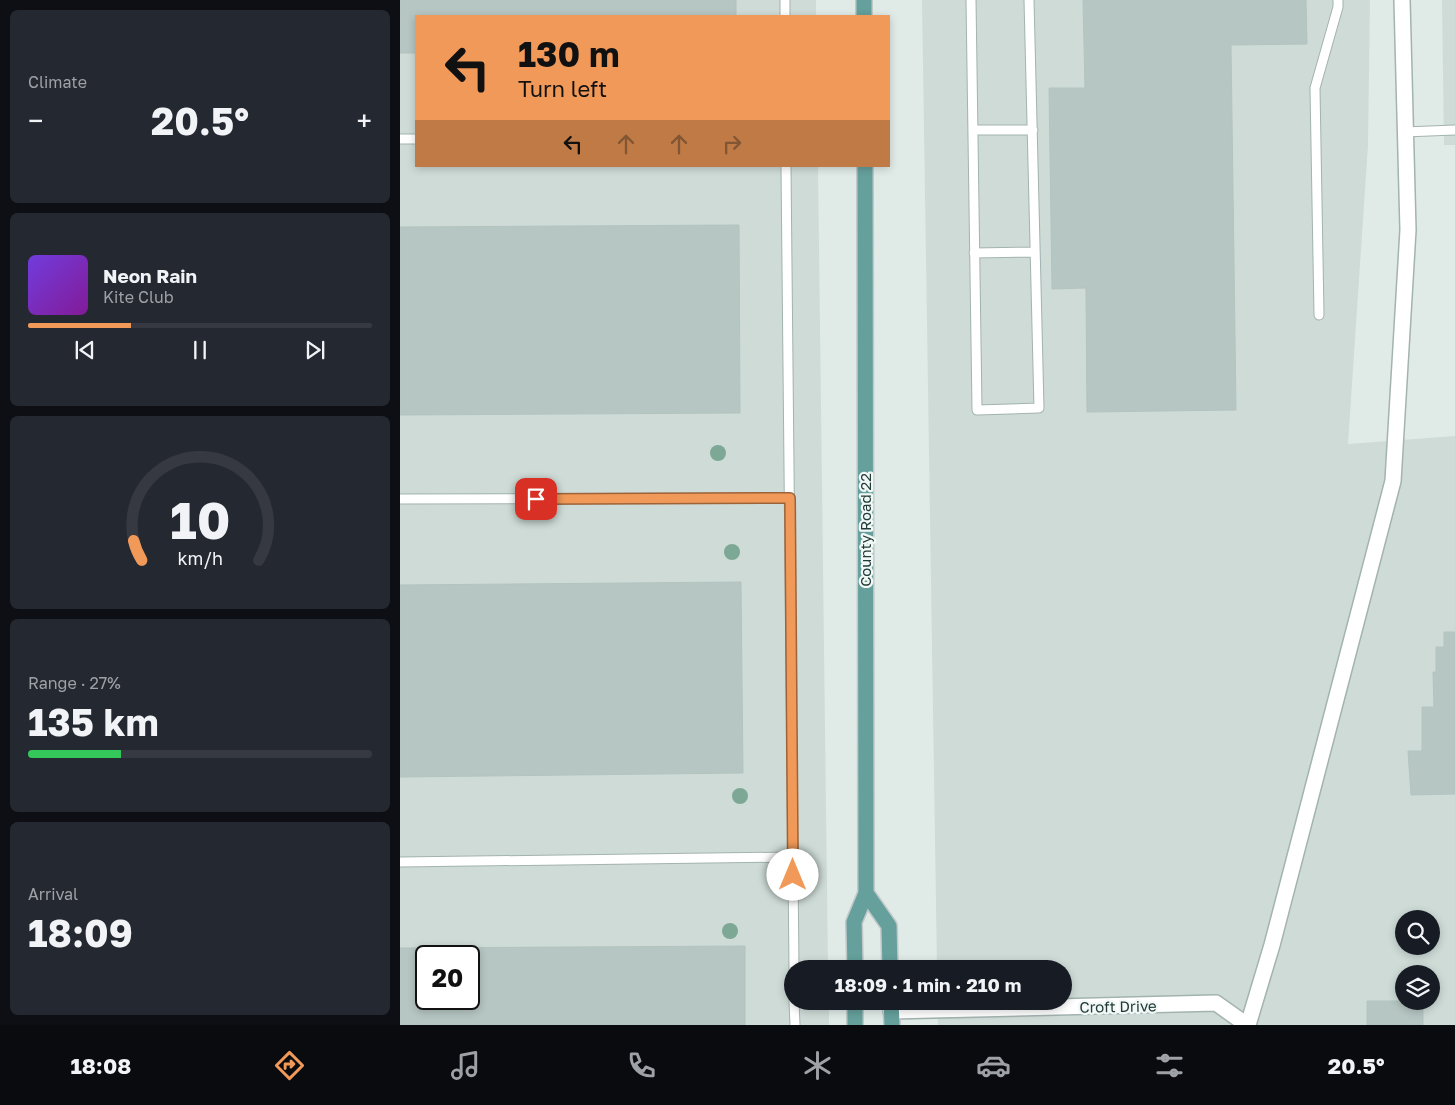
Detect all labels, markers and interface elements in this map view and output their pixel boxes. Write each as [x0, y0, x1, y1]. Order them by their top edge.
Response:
text: 130 m [518, 33, 620, 75]
icon: left [435, 35, 500, 100]
text: Climate [28, 72, 87, 92]
text: Turn left [518, 75, 607, 102]
text: 20.5° [151, 98, 249, 143]
text: − [28, 104, 43, 137]
text: + [357, 104, 372, 137]
icon: left [559, 130, 587, 158]
icon: ahead [612, 130, 640, 158]
icon: ahead [665, 130, 693, 158]
icon: right [718, 130, 746, 158]
text: Neon Rain [103, 264, 197, 287]
text: Kite Club [103, 287, 174, 307]
icon: previous [71, 336, 99, 364]
icon: pause [186, 336, 214, 364]
icon: next [301, 336, 329, 364]
street label: County Road 22 [856, 473, 874, 587]
pin [515, 478, 557, 520]
icon: arrive [522, 485, 550, 513]
text: 10 [170, 488, 230, 550]
text: km/h [177, 547, 223, 569]
text: Range · 27% [28, 673, 121, 693]
text: 135 km [28, 699, 159, 744]
position arrow [766, 848, 818, 900]
text: Arrival [28, 884, 78, 904]
text: 18:09 [28, 910, 133, 955]
map controls [1395, 910, 1440, 1010]
button: search [1395, 910, 1440, 955]
speed limit sign: 20 [415, 945, 480, 1010]
button: layers [1395, 965, 1440, 1010]
text: 18:09 · 1 min · 210 m [835, 973, 1021, 996]
street label: Croft Drive [1079, 996, 1157, 1016]
icon: directions [272, 1048, 307, 1083]
icon: music [448, 1048, 483, 1083]
icon: phone [624, 1048, 659, 1083]
icon: climate [800, 1048, 835, 1083]
icon: car [976, 1048, 1011, 1083]
icon: filters [1152, 1048, 1187, 1083]
text: 18:08 [70, 1052, 131, 1079]
text: 20.5° [1328, 1052, 1385, 1079]

